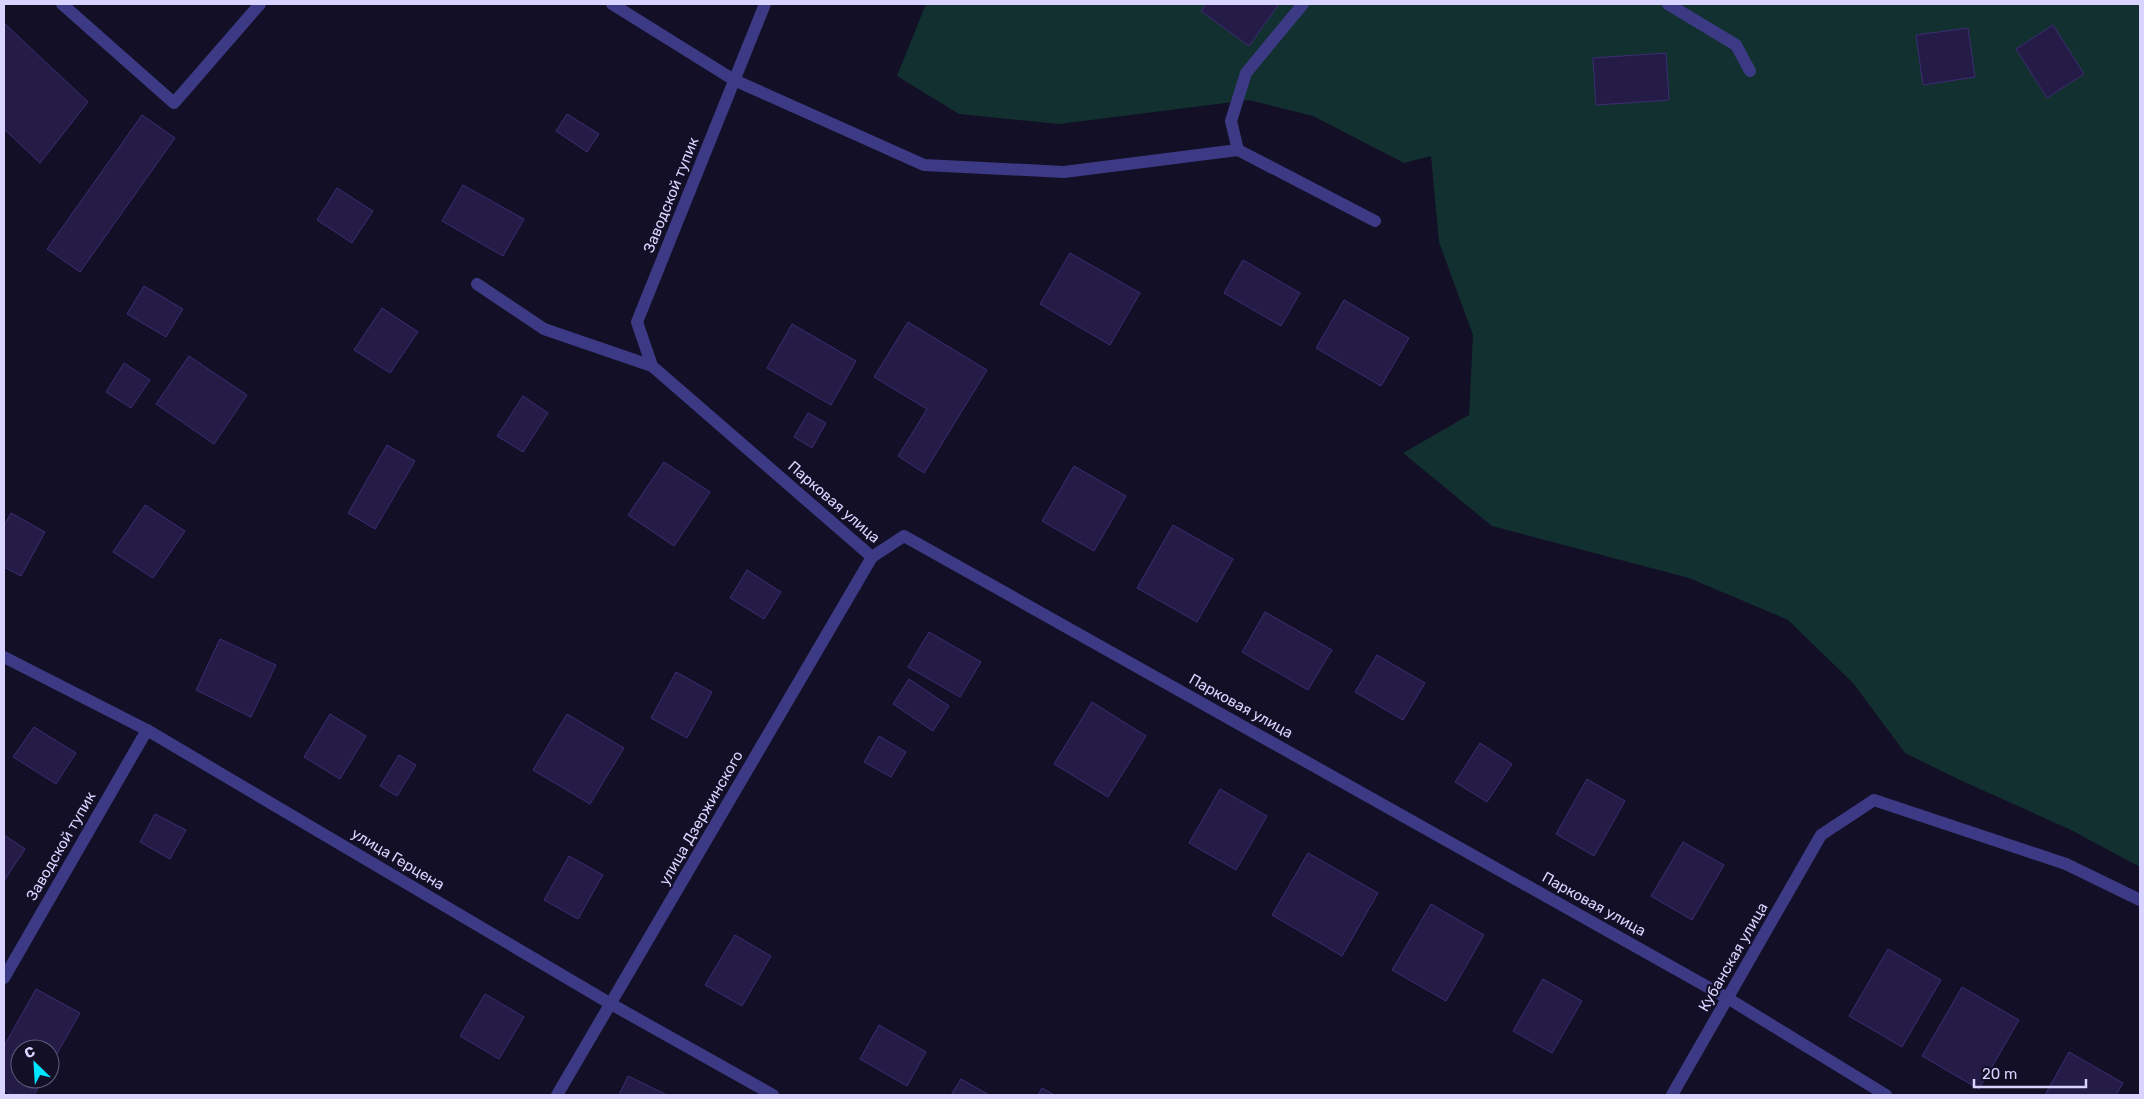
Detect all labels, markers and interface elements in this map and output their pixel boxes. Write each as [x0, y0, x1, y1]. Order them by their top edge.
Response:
street label: Заводской тупик [640, 135, 702, 255]
street label: Парковая улица [784, 457, 884, 547]
street label: Парковая улица [1186, 670, 1296, 742]
street label: улица Дзержинского [655, 748, 747, 888]
street label: Заводской тупик [22, 788, 100, 904]
street label: улица Герцена [348, 824, 448, 894]
street label: Парковая улица [1539, 868, 1649, 940]
street label: Кубанская улица [1695, 899, 1771, 1015]
north arrow [10, 1039, 60, 1089]
text: С [22, 1043, 38, 1062]
scale bar [1974, 1056, 2086, 1088]
text: 20 m [1982, 1065, 2017, 1083]

